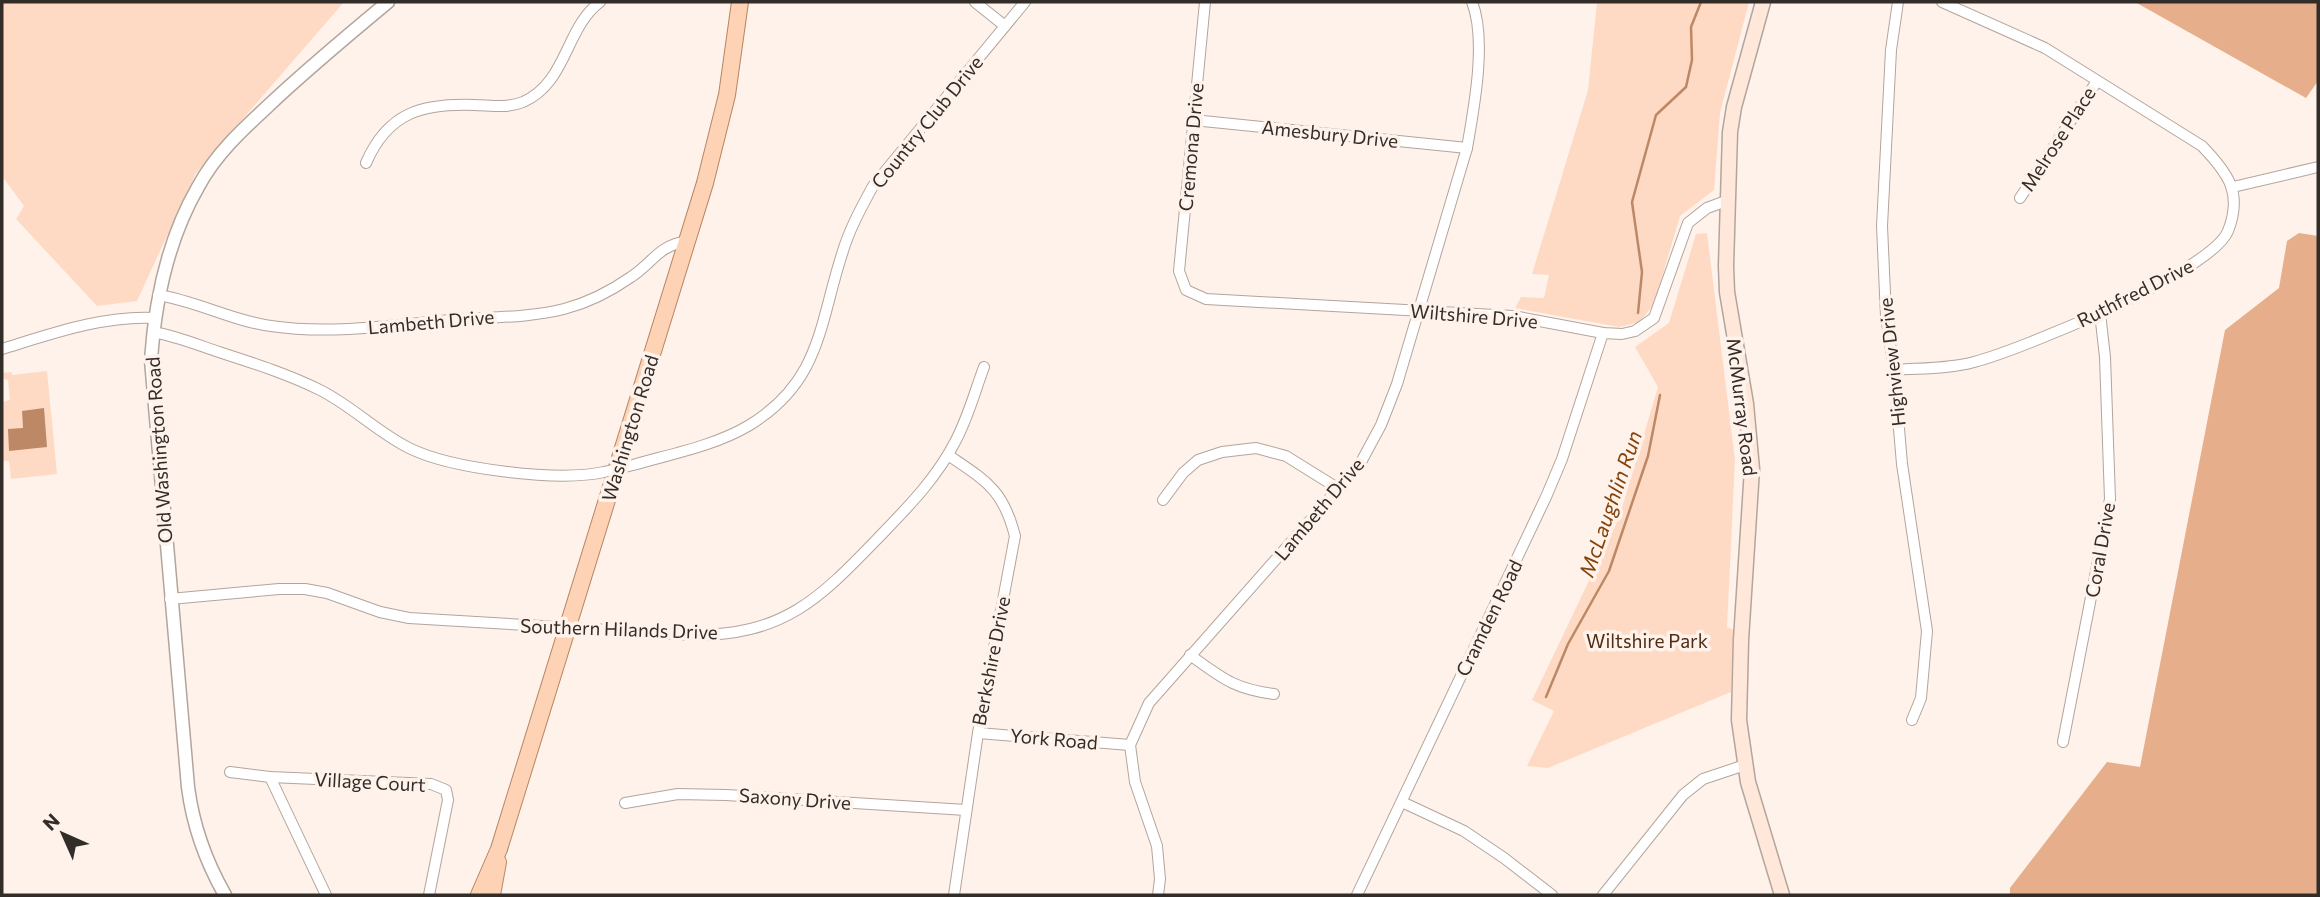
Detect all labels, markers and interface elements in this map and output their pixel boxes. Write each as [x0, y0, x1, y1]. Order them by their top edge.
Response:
street label: Country Club Drive [866, 51, 987, 193]
street label: Cremona Drive [1173, 82, 1208, 212]
street label: Melrose Place [2015, 82, 2100, 195]
street label: Amesbury Drive [1261, 115, 1399, 152]
street label: Ruthfred Drive [2073, 253, 2197, 332]
street label: Highview Drive [1873, 297, 1910, 428]
street label: Wiltshire Drive [1409, 298, 1539, 333]
street label: Lambeth Drive [367, 305, 495, 338]
street label: McMurray Road [1723, 337, 1762, 477]
street label: Washington Road [596, 352, 663, 504]
street label: Old Washington Road [141, 356, 176, 544]
water label: McLaughlin Run [1573, 427, 1646, 580]
street label: Lambeth Drive [1269, 453, 1368, 565]
street label: Coral Drive [2080, 501, 2119, 599]
street label: Cramden Road [1450, 556, 1527, 680]
street label: Berkshire Drive [967, 594, 1014, 728]
street label: Southern Hilands Drive [520, 614, 718, 643]
park label: Wiltshire Park [1586, 629, 1708, 652]
street label: York Road [1009, 723, 1099, 754]
street label: Village Court [314, 767, 427, 796]
street label: Saxony Drive [738, 783, 852, 814]
north arrow [28, 799, 98, 869]
text: N [37, 808, 64, 835]

